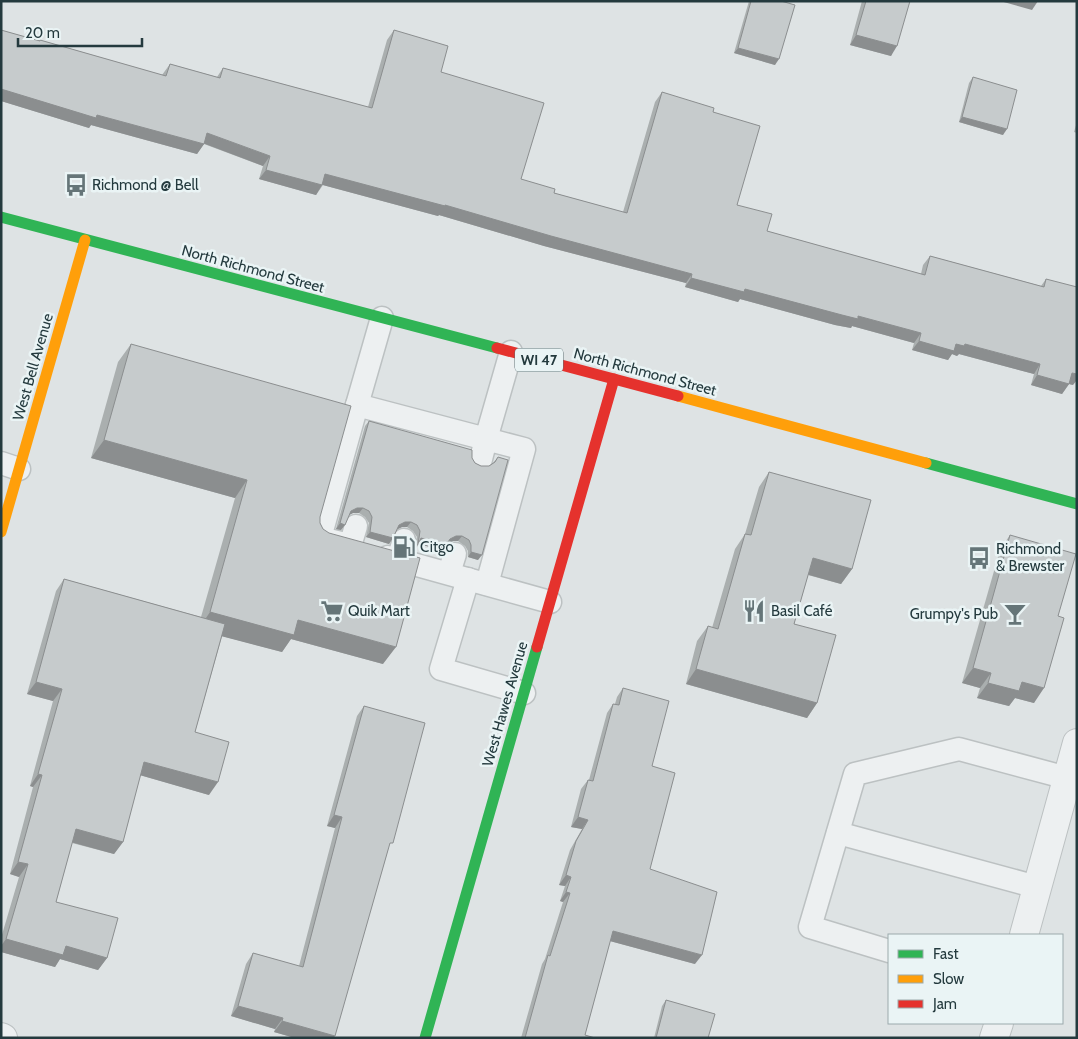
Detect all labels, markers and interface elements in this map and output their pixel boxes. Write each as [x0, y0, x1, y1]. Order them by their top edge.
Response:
scale bar [18, 15, 141, 47]
text: 20 m [25, 24, 60, 42]
bus stop icon: Richmond @ Bell [63, 172, 89, 198]
place label: Richmond @ Bell [92, 176, 199, 194]
street label: North Richmond Street [180, 241, 326, 297]
street label: West Bell Avenue [9, 311, 57, 423]
street label: North Richmond Street [572, 344, 718, 400]
road number: WI 47 [515, 348, 563, 372]
fuel station icon: Citgo [391, 534, 417, 560]
place label: Citgo [420, 538, 454, 556]
place label: Richmond & Brewster [996, 540, 1064, 575]
bus stop icon: Richmond & Brewster [966, 545, 992, 571]
supermarket icon: Quik Mart [319, 598, 345, 624]
restaurant icon: Basil Café [741, 598, 767, 624]
bar icon: Grumpy's Pub [1002, 601, 1028, 627]
place label: Quik Mart [348, 602, 410, 620]
place label: Basil Café [771, 602, 833, 620]
place label: Grumpy's Pub [910, 605, 998, 623]
street label: West Hawes Avenue [479, 639, 532, 768]
legend [888, 934, 1063, 1024]
text: Fast [933, 945, 958, 963]
text: Slow [933, 970, 964, 988]
text: Jam [932, 995, 957, 1013]

